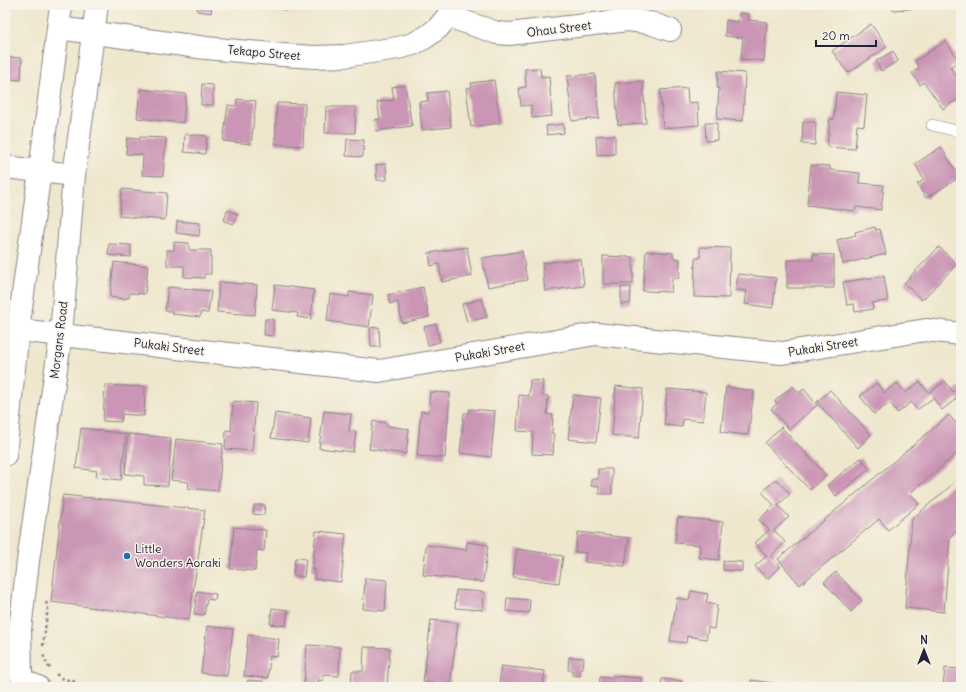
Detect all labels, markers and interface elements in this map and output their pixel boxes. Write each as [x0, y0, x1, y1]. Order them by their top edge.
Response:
street label: Ohau Street [526, 17, 592, 40]
scale bar [816, 22, 876, 48]
text: 20 m [822, 28, 850, 43]
street label: Tekapo Street [227, 42, 301, 63]
street label: Morgans Road [46, 300, 71, 380]
street label: Pukaki Street [787, 334, 859, 359]
street label: Pukaki Street [133, 335, 205, 358]
street label: Pukaki Street [454, 338, 526, 365]
place label: Little Wonders Aoraki [135, 541, 221, 570]
marker: Little Wonders Aoraki [122, 551, 132, 561]
north arrow [904, 630, 944, 670]
text: N [920, 633, 928, 647]

